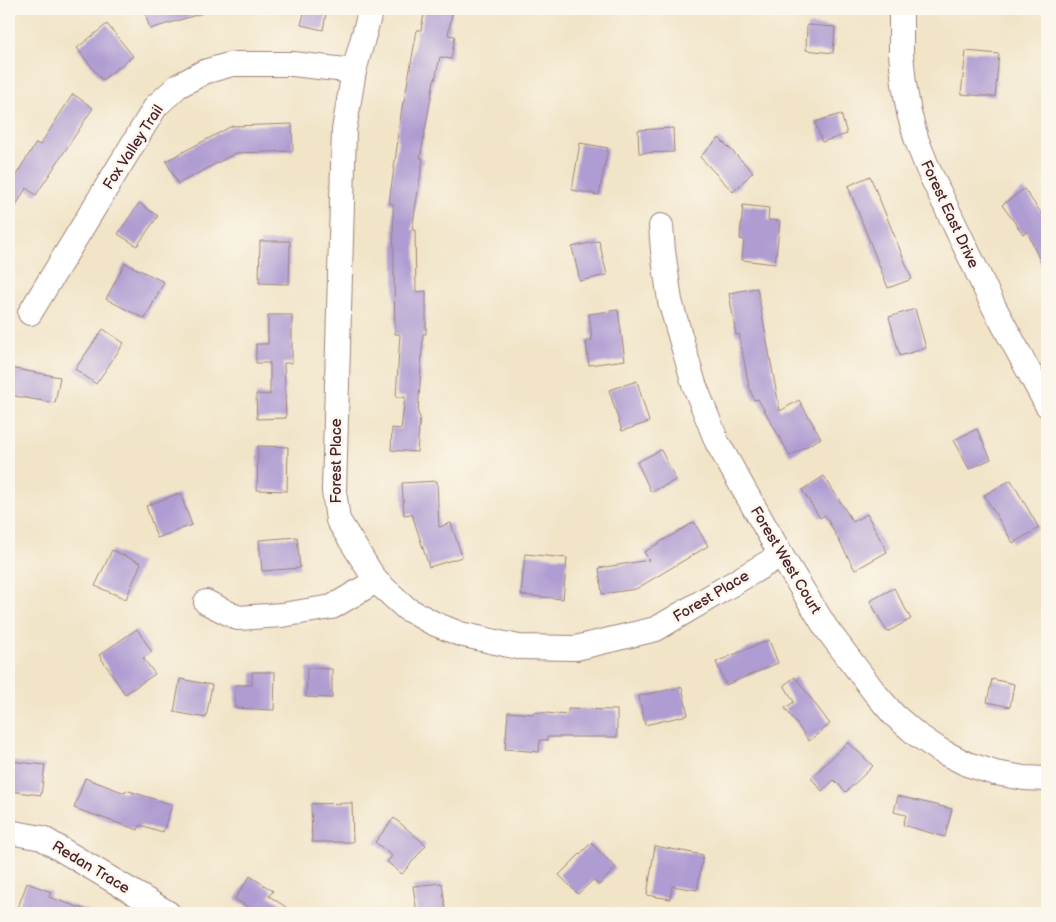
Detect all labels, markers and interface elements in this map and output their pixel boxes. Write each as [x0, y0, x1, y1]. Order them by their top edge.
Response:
street label: Fox Valley Trail [99, 101, 168, 193]
street label: Forest East Drive [916, 157, 983, 271]
street label: Forest Place [327, 418, 346, 504]
street label: Forest West Court [746, 503, 825, 618]
street label: Forest Place [670, 566, 753, 626]
street label: Redan Trace [48, 837, 133, 898]

